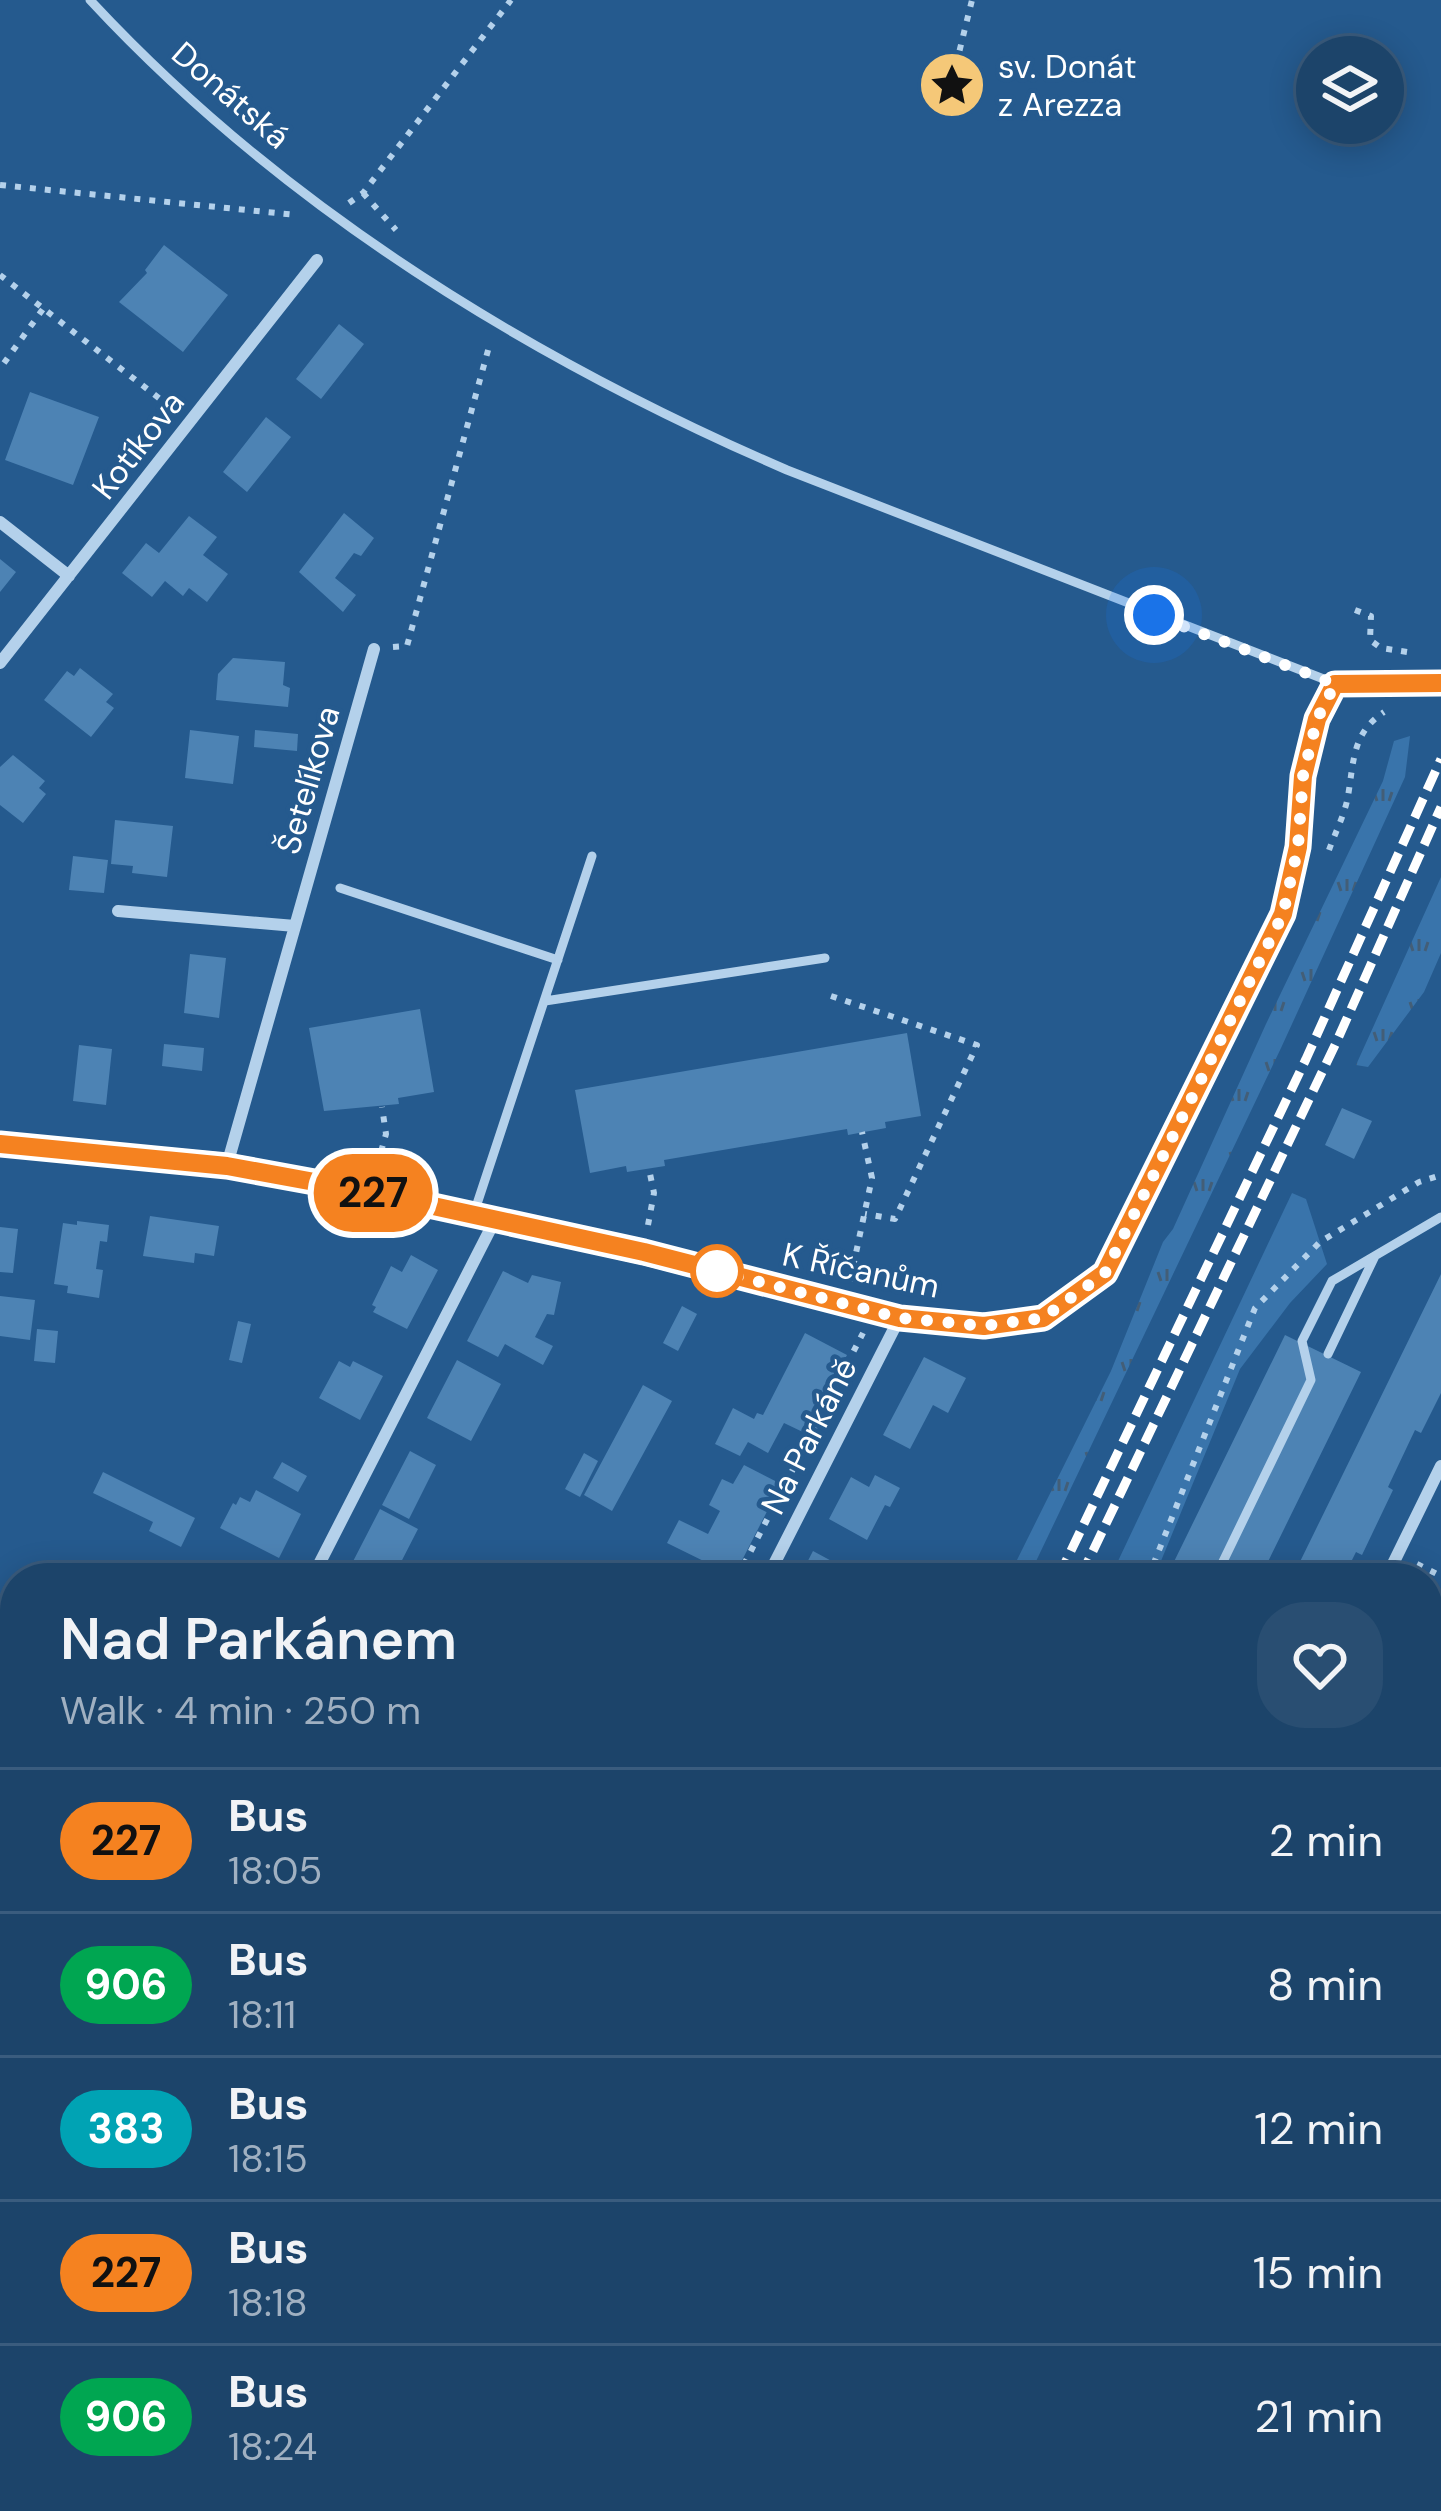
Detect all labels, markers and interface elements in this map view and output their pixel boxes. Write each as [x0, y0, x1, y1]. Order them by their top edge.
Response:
street label: Donátská [163, 32, 299, 158]
map controls [1296, 36, 1404, 144]
button: layers [1296, 36, 1404, 144]
place label: sv. Donát z Arezza [998, 45, 1137, 126]
place icon: sv. Donát z Arezza [917, 50, 987, 120]
street label: Kotíkova [82, 382, 194, 508]
your location [1124, 585, 1184, 645]
street label: Šetelíkova [266, 701, 350, 859]
line badge: 227 [304, 1154, 442, 1232]
text: 227 [338, 1165, 408, 1220]
street label: K Říčanům [779, 1232, 943, 1308]
unlabelled marker [692, 1246, 742, 1296]
street label: Na Parkáně [751, 1350, 867, 1522]
text: Nad Parkánem [60, 1602, 457, 1677]
button: heart [1257, 1602, 1383, 1728]
text: Walk · 4 min · 250 m [60, 1685, 421, 1736]
text: Bus [228, 1786, 308, 1845]
text: 2 min [1268, 1811, 1383, 1870]
text: 227 [91, 1813, 161, 1868]
text: 18:05 [228, 1845, 322, 1896]
text: Bus [228, 1930, 308, 1989]
text: 8 min [1267, 1955, 1383, 2014]
text: 906 [85, 1957, 167, 2012]
text: 18:11 [228, 1989, 296, 2040]
text: Bus [228, 2074, 308, 2133]
text: 12 min [1254, 2099, 1383, 2158]
text: 383 [87, 2101, 165, 2156]
text: 18:15 [228, 2133, 308, 2184]
text: Bus [228, 2218, 308, 2277]
text: 15 min [1253, 2243, 1383, 2302]
text: 227 [91, 2245, 161, 2300]
text: 18:18 [228, 2277, 308, 2328]
text: Bus [228, 2362, 308, 2421]
text: 21 min [1254, 2387, 1383, 2446]
text: 906 [85, 2389, 167, 2444]
text: 18:24 [228, 2421, 317, 2472]

